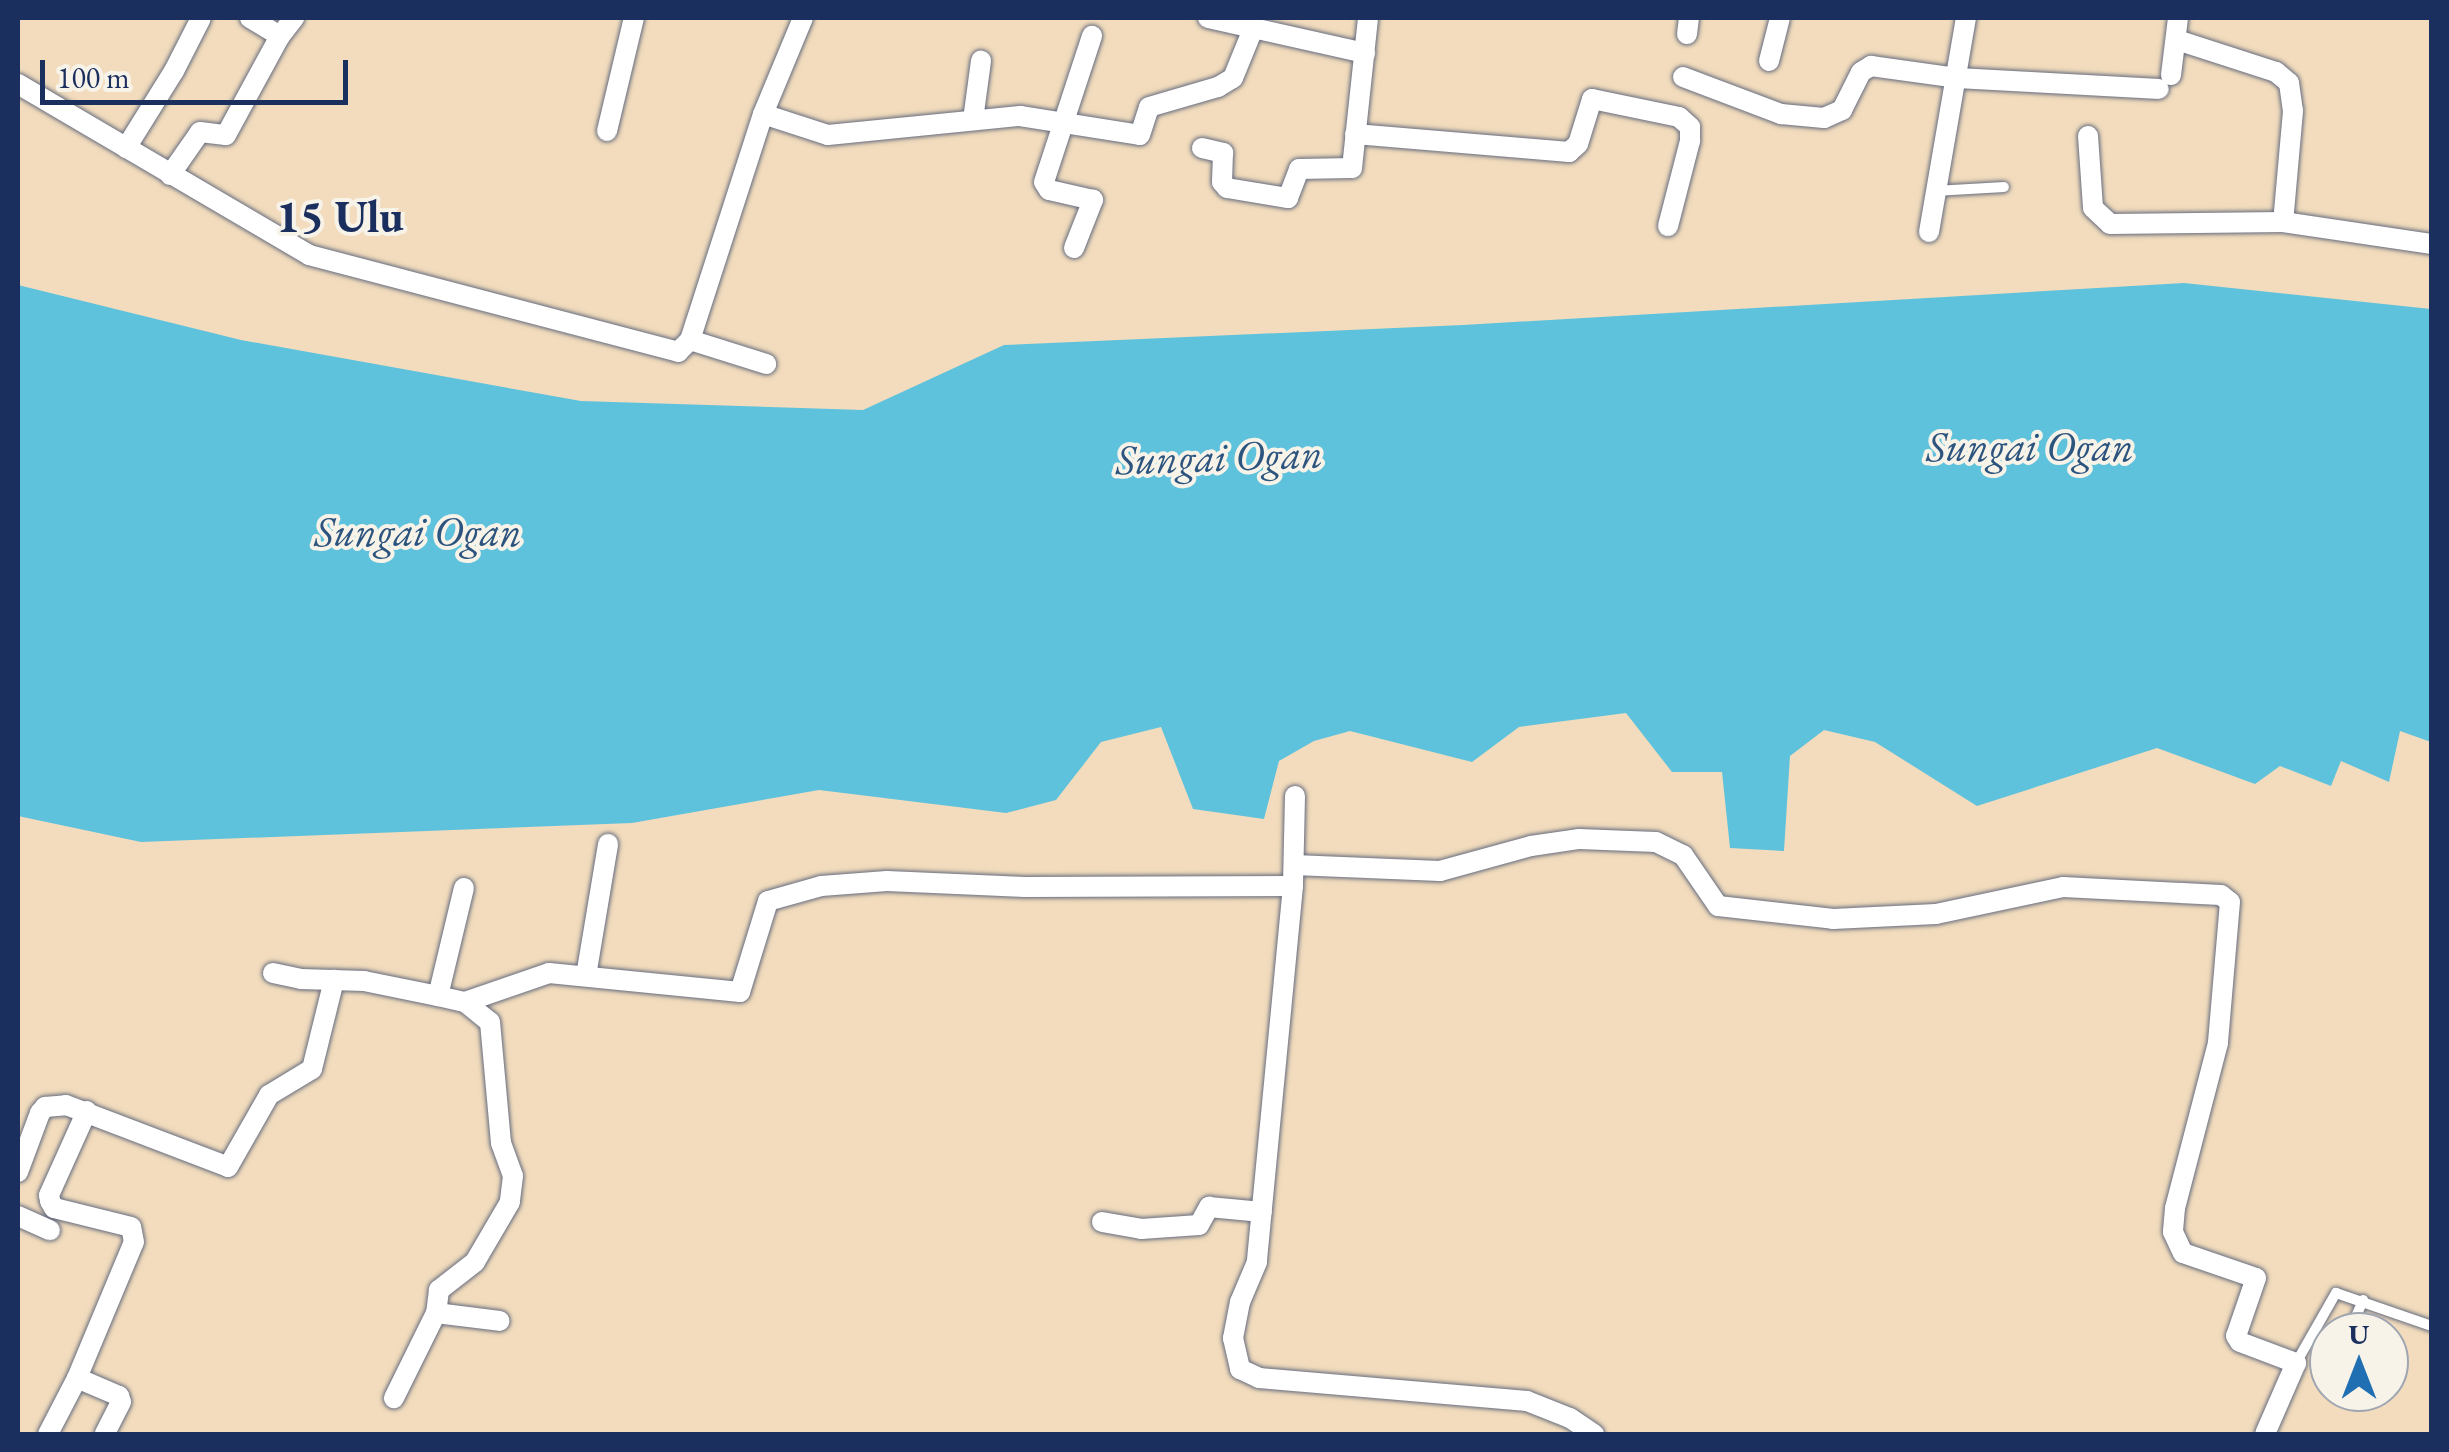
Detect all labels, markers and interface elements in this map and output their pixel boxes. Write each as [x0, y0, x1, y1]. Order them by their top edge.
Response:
scale bar [45, 40, 352, 102]
text: 100 m [57, 58, 130, 97]
district label: 15 Ulu [276, 190, 404, 244]
water label: Sungai Ogan [1926, 422, 2134, 472]
water label: Sungai Ogan [1115, 428, 1323, 486]
water label: Sungai Ogan [314, 507, 522, 557]
north arrow [2309, 1312, 2409, 1412]
text: U [2349, 1316, 2369, 1352]

